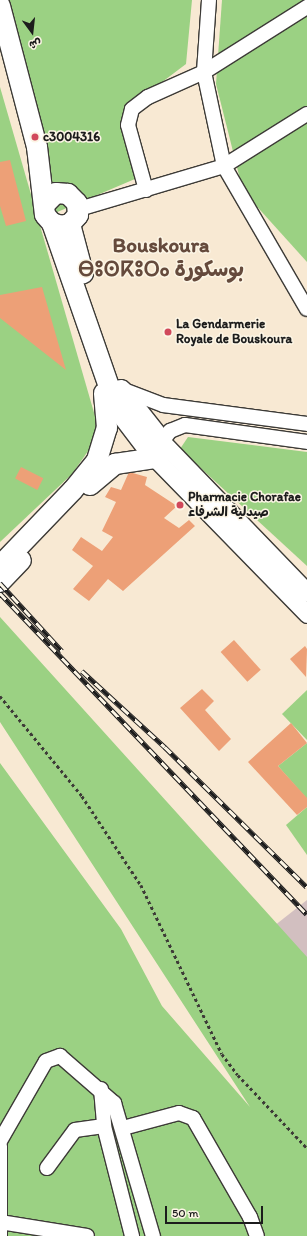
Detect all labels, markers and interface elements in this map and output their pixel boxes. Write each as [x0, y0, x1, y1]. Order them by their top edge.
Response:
north arrow [12, 12, 52, 52]
text: ش [28, 36, 43, 52]
place label: c3004316 [43, 129, 100, 145]
marker: c3004316 [30, 132, 40, 142]
district label: Bouskoura ⴱⵓⵙⴽⵓⵔⴰ بوسكورة [78, 232, 244, 282]
place label: La Gendarmerie Royale de Bouskoura [176, 317, 292, 348]
marker: La Gendarmerie Royale de Bouskoura [163, 327, 173, 337]
place label: Pharmacie Chorafae صيدلية الشرفاء [188, 490, 301, 521]
marker: Pharmacie Chorafae صيدلية الشرفاء [175, 500, 185, 510]
scale bar [167, 1198, 265, 1224]
text: 50 m [172, 1206, 198, 1220]

